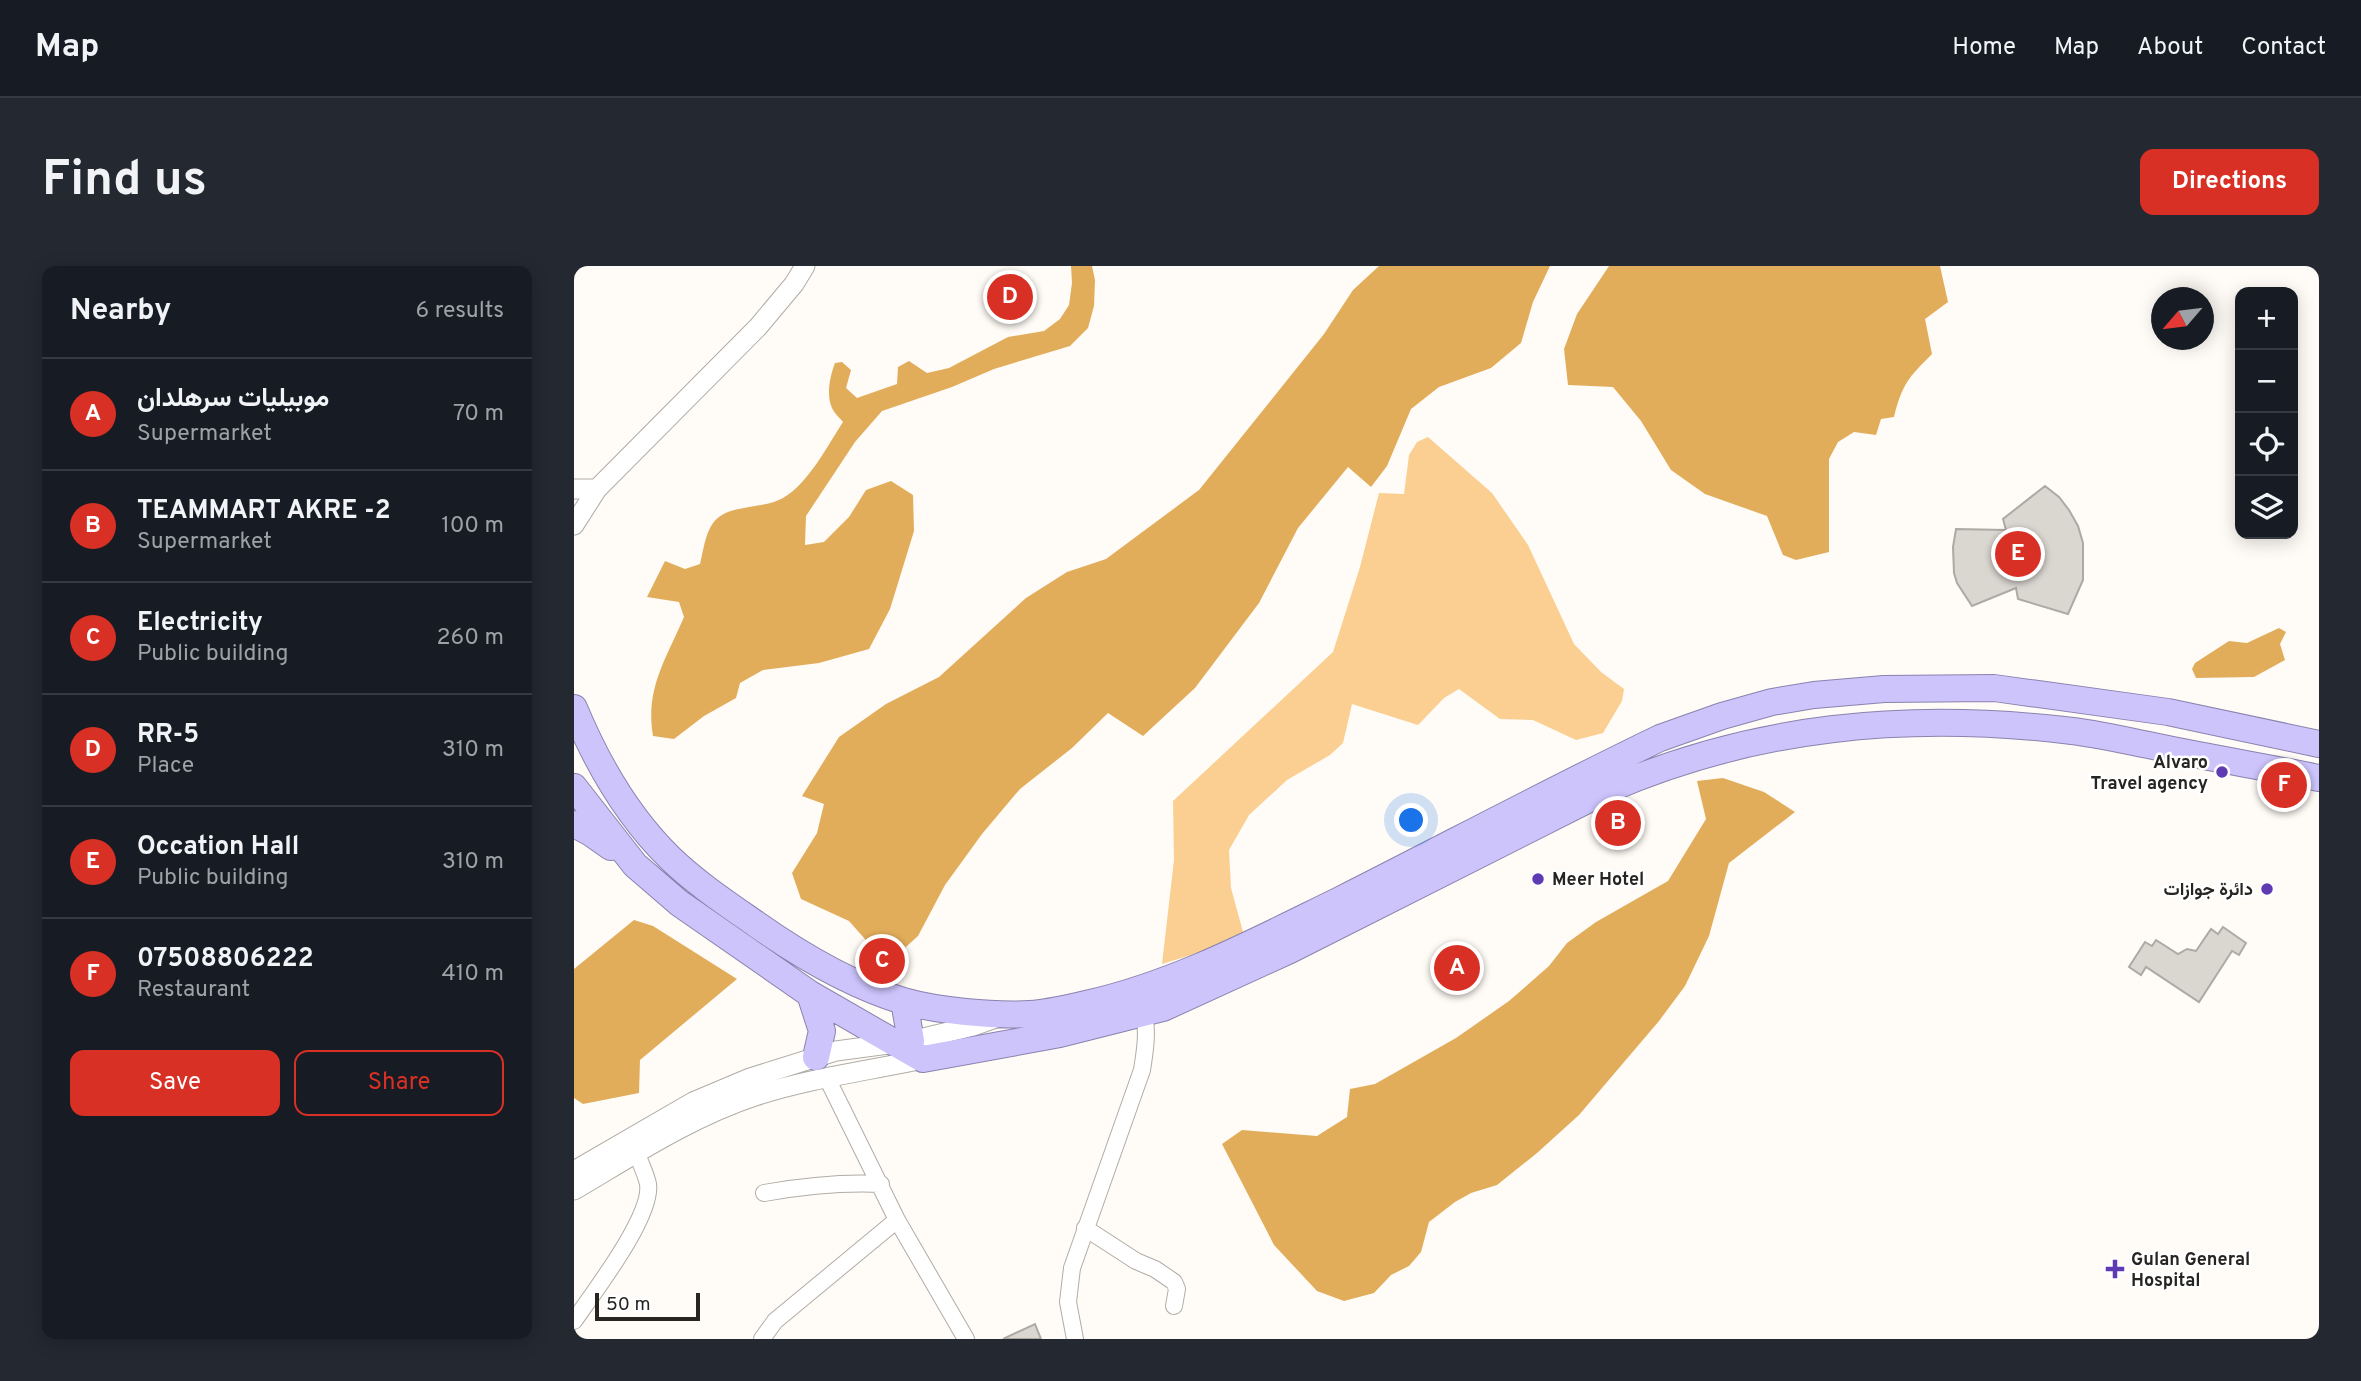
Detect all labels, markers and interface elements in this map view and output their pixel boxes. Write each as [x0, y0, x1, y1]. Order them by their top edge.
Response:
text: Map [35, 27, 99, 69]
text: Home [1952, 33, 2016, 63]
text: Map [2054, 33, 2099, 63]
text: About [2137, 33, 2203, 63]
text: Contact [2241, 33, 2326, 63]
button: Directions [2140, 149, 2319, 215]
text: Find us [42, 151, 207, 213]
pin: D [987, 271, 1033, 323]
north arrow [2151, 287, 2214, 350]
map controls [2235, 287, 2298, 539]
button: + [2235, 287, 2298, 350]
text: Nearby [70, 293, 171, 330]
text: 6 results [416, 297, 504, 326]
button: − [2235, 350, 2298, 413]
text: موبيليات سرهلدان [137, 383, 329, 416]
text: A [85, 400, 101, 429]
text: 70 m [453, 400, 504, 429]
button: locate [2235, 413, 2298, 476]
text: Supermarket [137, 420, 272, 449]
button: layers [2235, 476, 2298, 539]
text: TEAMMART AKRE -2 [137, 495, 391, 528]
text: B [85, 512, 101, 541]
text: 100 m [441, 512, 504, 541]
text: Supermarket [137, 528, 272, 557]
pin: E [1995, 528, 2041, 580]
text: Electricity [137, 607, 263, 640]
text: C [86, 624, 100, 653]
text: 260 m [437, 624, 504, 653]
text: Public building [137, 640, 289, 669]
text: RR-5 [137, 719, 199, 752]
text: D [85, 736, 101, 765]
text: 310 m [442, 736, 504, 765]
text: Place [137, 752, 194, 781]
place label: Alvaro Travel agency [2091, 752, 2208, 796]
pin: F [2261, 759, 2307, 811]
marker: Alvaro Travel agency [2214, 764, 2230, 780]
pin: B [1595, 797, 1641, 849]
your location [1394, 803, 1428, 837]
text: Occation Hall [137, 831, 299, 864]
text: E [86, 848, 100, 877]
text: 310 m [442, 848, 504, 877]
text: Public building [137, 864, 289, 893]
place label: Meer Hotel [1552, 869, 1644, 892]
marker: Meer Hotel [1530, 871, 1546, 887]
place label: دائرة جوازات [2164, 879, 2253, 902]
marker: دائرة جوازات [2259, 881, 2275, 897]
pin: C [859, 935, 905, 987]
pin: A [1434, 942, 1480, 994]
text: 07508806222 [137, 943, 314, 976]
text: F [86, 960, 100, 989]
text: 410 m [441, 960, 504, 989]
text: Restaurant [137, 976, 250, 1005]
button: Save [70, 1050, 280, 1116]
button: Share [294, 1050, 504, 1116]
place label: Gulan General Hospital [2131, 1249, 2250, 1293]
marker: Gulan General Hospital [2105, 1259, 2125, 1279]
scale bar [595, 1290, 700, 1322]
text: 50 m [606, 1293, 651, 1317]

